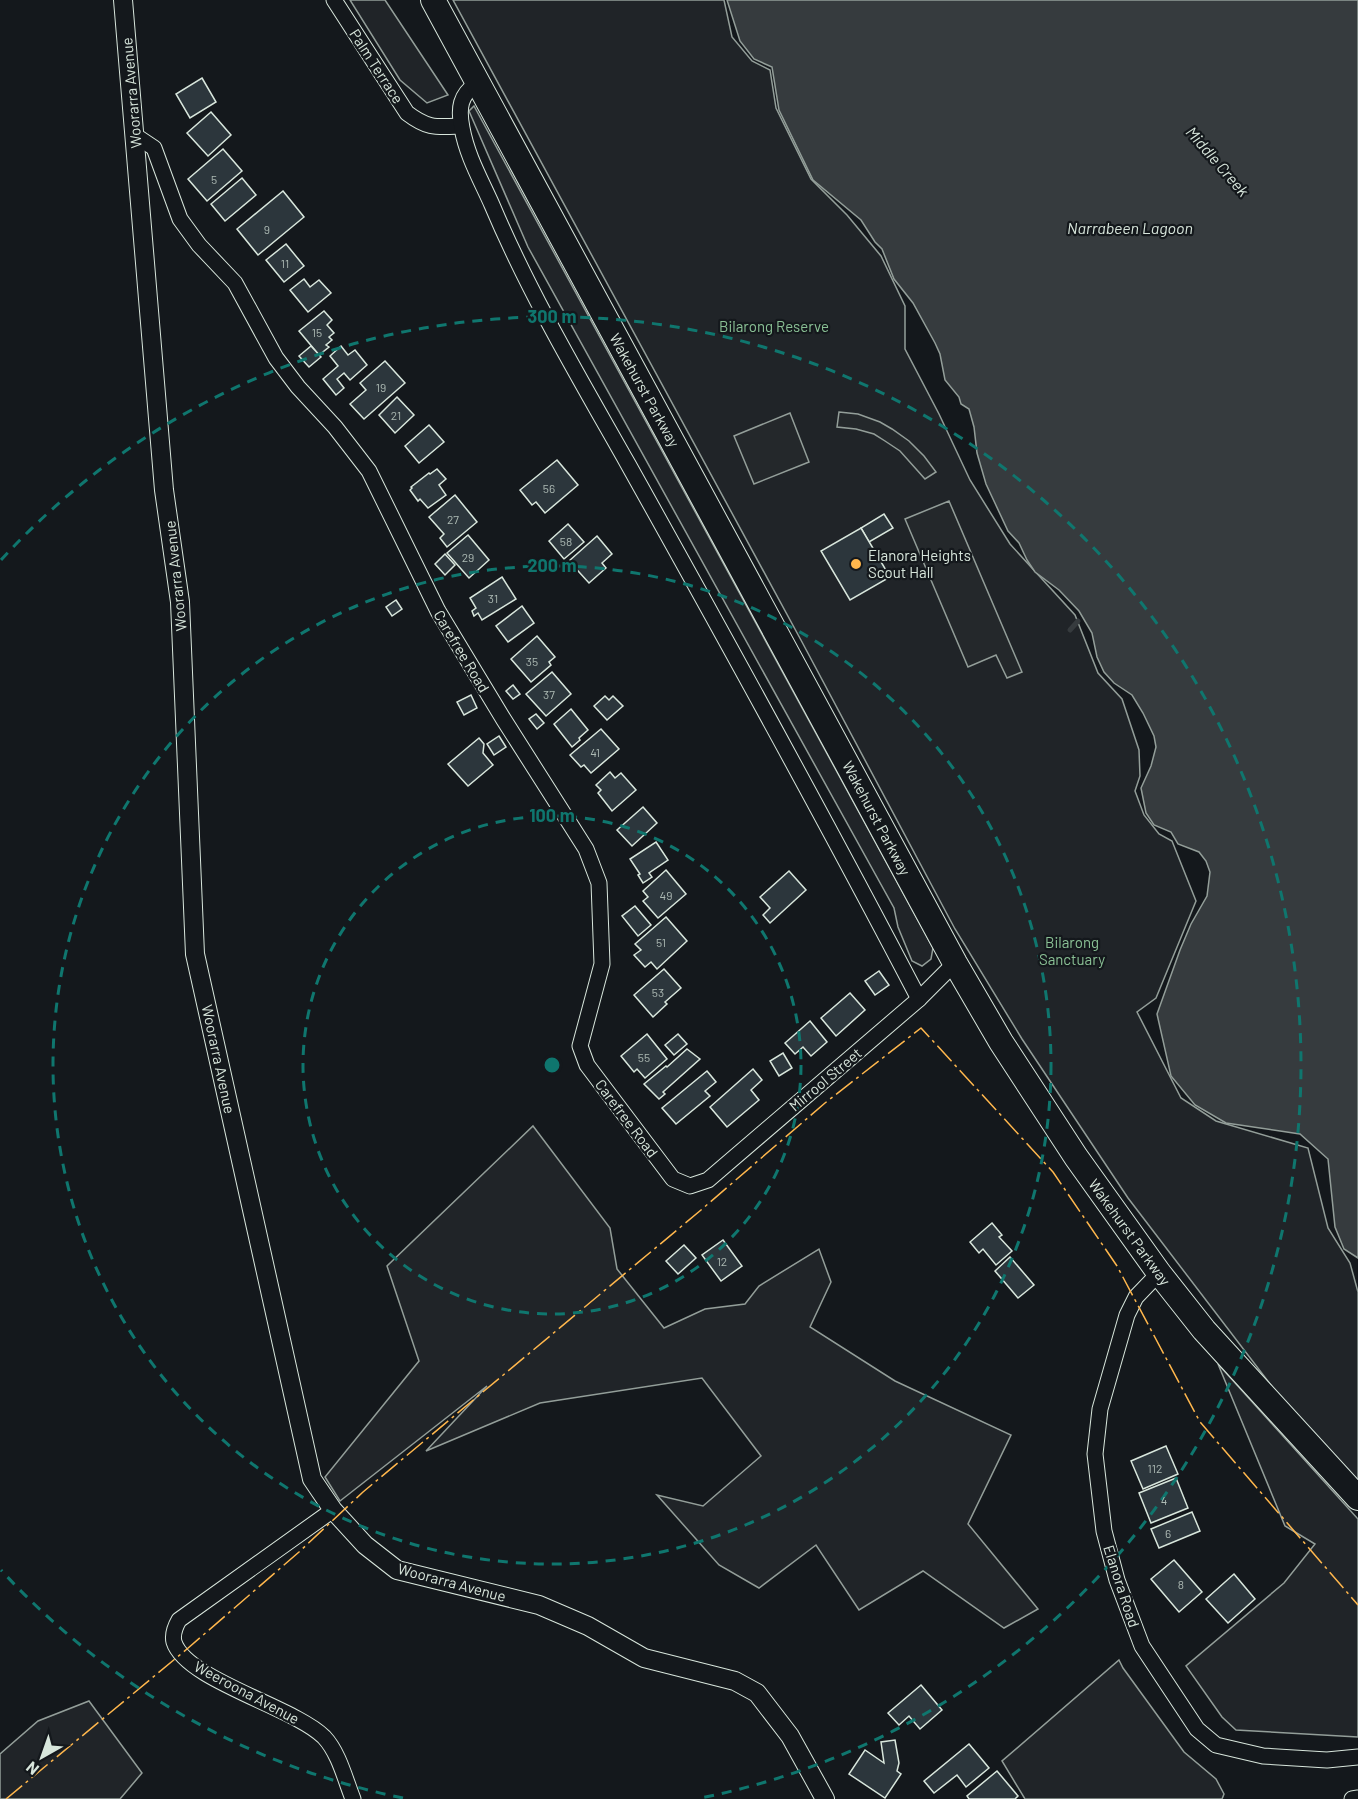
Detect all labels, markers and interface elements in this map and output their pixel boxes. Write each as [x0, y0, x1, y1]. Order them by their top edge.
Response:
street label: Palm Terrace [346, 25, 408, 107]
street label: Woorarra Avenue [117, 37, 145, 149]
water label: Middle Creek [1183, 122, 1254, 200]
house number: 5 [211, 172, 217, 186]
water label: Narrabeen Lagoon [1067, 218, 1193, 237]
house number: 9 [264, 222, 270, 236]
house number: 11 [281, 256, 289, 270]
text: 300 m [528, 305, 576, 327]
park label: Bilarong Reserve [719, 317, 829, 335]
house number: 15 [312, 325, 322, 339]
street label: Wakehurst Parkway [606, 330, 684, 450]
house number: 19 [376, 380, 386, 394]
house number: 21 [391, 408, 401, 422]
house number: 56 [543, 481, 555, 495]
house number: 27 [447, 512, 459, 526]
street label: Woorarra Avenue [160, 520, 190, 632]
house number: 58 [560, 534, 572, 548]
place label: Elanora Heights Scout Hall [868, 546, 971, 581]
house number: 29 [462, 550, 474, 564]
text: 200 m [527, 554, 577, 576]
marker: Elanora Heights Scout Hall [849, 557, 863, 571]
house number: 31 [488, 591, 498, 605]
street label: Carefree Road [430, 607, 494, 695]
house number: 35 [526, 654, 538, 668]
house number: 37 [543, 687, 555, 701]
house number: 41 [590, 745, 600, 759]
street label: Wakehurst Parkway [839, 758, 915, 878]
text: 100 m [529, 804, 575, 826]
house number: 49 [660, 888, 672, 902]
park label: Bilarong Sanctuary [1039, 933, 1105, 968]
house number: 51 [656, 935, 666, 949]
house number: 53 [652, 985, 664, 999]
street label: Woorarra Avenue [199, 1003, 239, 1115]
street label: Mirrool Street [785, 1043, 865, 1115]
house number: 55 [638, 1050, 650, 1064]
centre of rings [542, 1055, 562, 1075]
street label: Carefree Road [592, 1076, 662, 1160]
street label: Wakehurst Parkway [1085, 1175, 1175, 1289]
house number: 12 [717, 1254, 727, 1268]
house number: 112 [1148, 1461, 1162, 1475]
house number: 4 [1161, 1493, 1167, 1507]
house number: 6 [1165, 1526, 1171, 1540]
street label: Elanora Road [1100, 1543, 1144, 1629]
street label: Woorarra Avenue [396, 1559, 508, 1605]
house number: 8 [1178, 1577, 1184, 1591]
street label: Weeroona Avenue [191, 1657, 303, 1727]
north arrow [12, 1727, 72, 1787]
text: N [22, 1758, 42, 1780]

